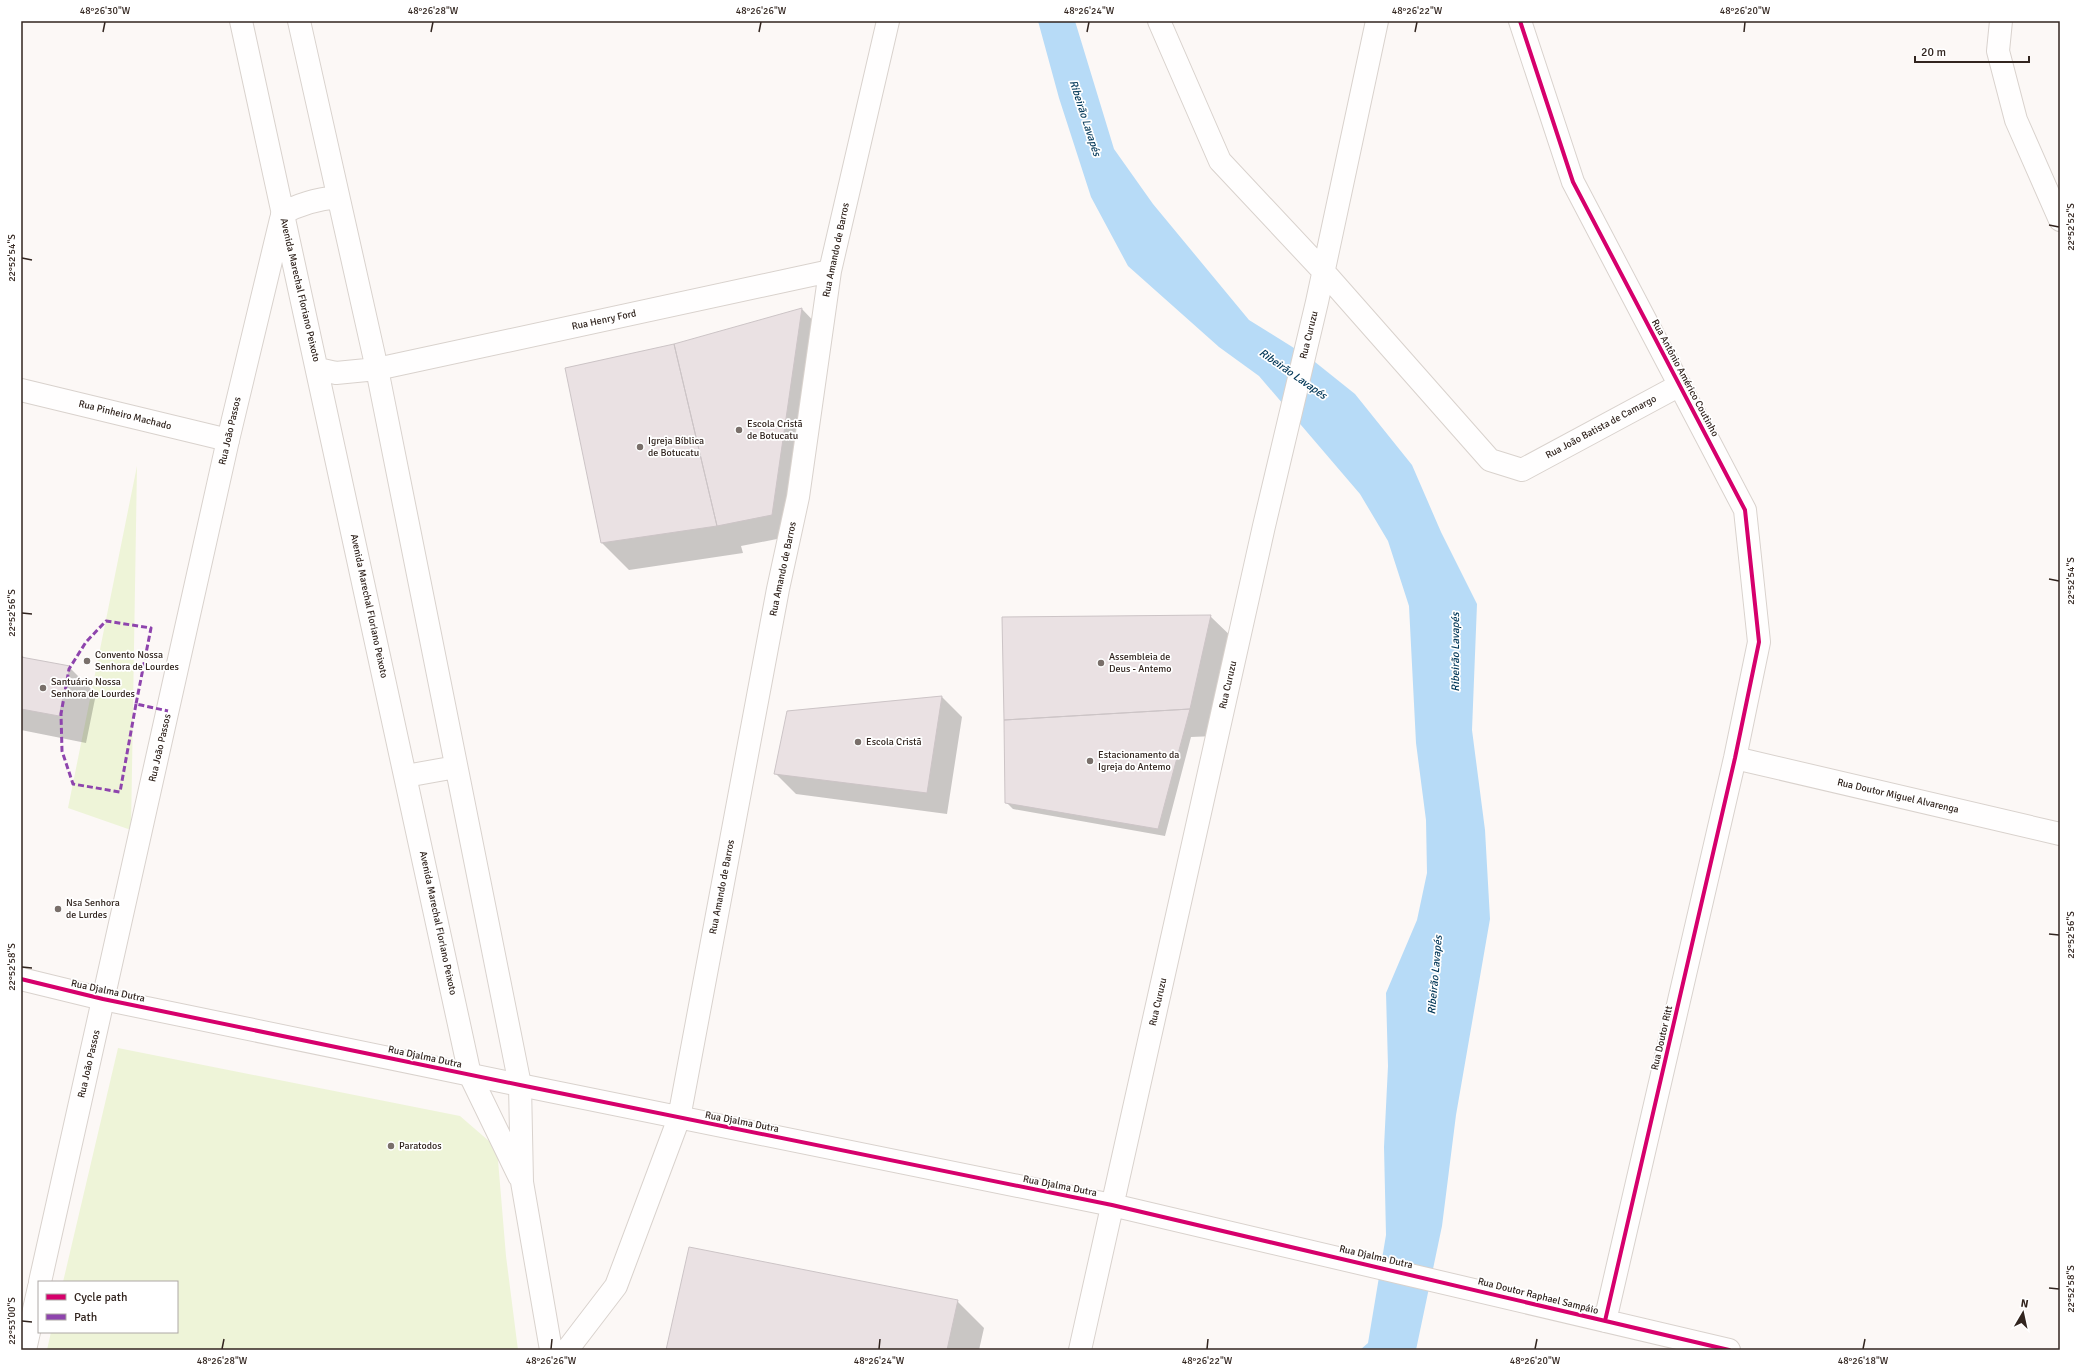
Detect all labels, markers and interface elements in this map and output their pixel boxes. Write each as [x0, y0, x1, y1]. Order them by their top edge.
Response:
text: 48°26'30"W [80, 5, 131, 17]
text: 48°26'28"W [408, 5, 459, 17]
text: 48°26'26"W [736, 5, 787, 17]
text: 48°26'24"W [1064, 5, 1115, 17]
text: 48°26'22"W [1392, 5, 1443, 17]
text: 48°26'20"W [1720, 5, 1771, 17]
scale bar [1915, 38, 2029, 64]
text: 20 m [1921, 45, 1946, 60]
water label: Ribeirão Lavapés [1067, 78, 1104, 159]
street label: Rua Amando de Barros [820, 201, 852, 298]
text: 22°52'52"S [2065, 203, 2077, 251]
street label: Avenida Marechal Floriano Peixoto [278, 217, 322, 363]
text: 22°52'54"S [6, 234, 18, 282]
street label: Rua Henry Ford [571, 307, 637, 333]
street label: Rua Curuzu [1297, 310, 1321, 360]
street label: Rua Antônio Américo Coutinho [1649, 317, 1721, 439]
water label: Ribeirão Lavapés [1257, 346, 1330, 403]
street label: Rua João Batista de Camargo [1544, 393, 1658, 461]
street label: Rua João Passos [216, 395, 244, 466]
street label: Rua Pinheiro Machado [77, 398, 173, 432]
place label: Escola Cristã de Botucatu [747, 418, 803, 442]
marker: Escola Cristã de Botucatu [734, 425, 744, 435]
place label: Igreja Bíblica de Botucatu [648, 435, 704, 459]
marker: Igreja Bíblica de Botucatu [635, 442, 645, 452]
street label: Rua Amando de Barros [767, 520, 799, 617]
street label: Avenida Marechal Floriano Peixoto [348, 533, 390, 679]
text: 22°52'54"S [2065, 557, 2077, 605]
text: 22°52'56"S [6, 589, 18, 637]
water label: Ribeirão Lavapés [1449, 611, 1462, 692]
place label: Convento Nossa Senhora de Lourdes [95, 649, 180, 673]
place label: Assembleia de Deus - Antemo [1109, 651, 1171, 675]
marker: Convento Nossa Senhora de Lourdes [82, 656, 92, 666]
marker: Assembleia de Deus - Antemo [1096, 658, 1106, 668]
street label: Rua Curuzu [1217, 660, 1239, 710]
place label: Santuário Nossa Senhora de Lourdes [51, 676, 136, 700]
marker: Santuário Nossa Senhora de Lourdes [38, 683, 48, 693]
street label: Rua João Passos [146, 712, 174, 783]
place label: Escola Cristã [866, 736, 922, 748]
marker: Escola Cristã [853, 737, 863, 747]
place label: Estacionamento da Igreja do Antemo [1098, 749, 1179, 773]
marker: Estacionamento da Igreja do Antemo [1085, 756, 1095, 766]
street label: Rua Doutor Miguel Alvarenga [1836, 776, 1960, 816]
street label: Rua Amando de Barros [707, 838, 737, 935]
street label: Avenida Marechal Floriano Peixoto [417, 850, 459, 996]
place label: Nsa Senhora de Lurdes [66, 897, 120, 921]
marker: Nsa Senhora de Lurdes [53, 904, 63, 914]
text: 22°52'56"S [2065, 911, 2077, 959]
water label: Ribeirão Lavapés [1425, 934, 1445, 1015]
text: 22°52'58"S [6, 943, 18, 991]
street label: Rua Djalma Dutra [70, 977, 146, 1005]
street label: Rua Curuzu [1147, 977, 1169, 1027]
street label: Rua Doutor Ritt [1649, 1004, 1675, 1071]
street label: Rua João Passos [75, 1028, 103, 1099]
street label: Rua Djalma Dutra [387, 1043, 463, 1071]
street label: Rua Djalma Dutra [704, 1109, 780, 1135]
place label: Paratodos [399, 1140, 442, 1152]
marker: Paratodos [386, 1141, 396, 1151]
street label: Rua Djalma Dutra [1022, 1173, 1098, 1199]
street label: Rua Djalma Dutra [1338, 1243, 1414, 1271]
text: 22°52'58"S [2065, 1265, 2077, 1313]
street label: Rua Doutor Raphael Sampáio [1476, 1275, 1600, 1317]
legend [38, 1281, 178, 1333]
text: Cycle path [74, 1290, 127, 1305]
north arrow [2003, 1293, 2043, 1333]
text: 22°53'00"S [6, 1297, 18, 1345]
text: N [2020, 1297, 2029, 1311]
text: Path [74, 1310, 97, 1325]
text: 48°26'28"W [197, 1355, 248, 1367]
text: 48°26'26"W [526, 1355, 577, 1367]
text: 48°26'24"W [854, 1355, 905, 1367]
text: 48°26'22"W [1182, 1355, 1233, 1367]
text: 48°26'20"W [1510, 1355, 1561, 1367]
text: 48°26'18"W [1838, 1355, 1889, 1367]

